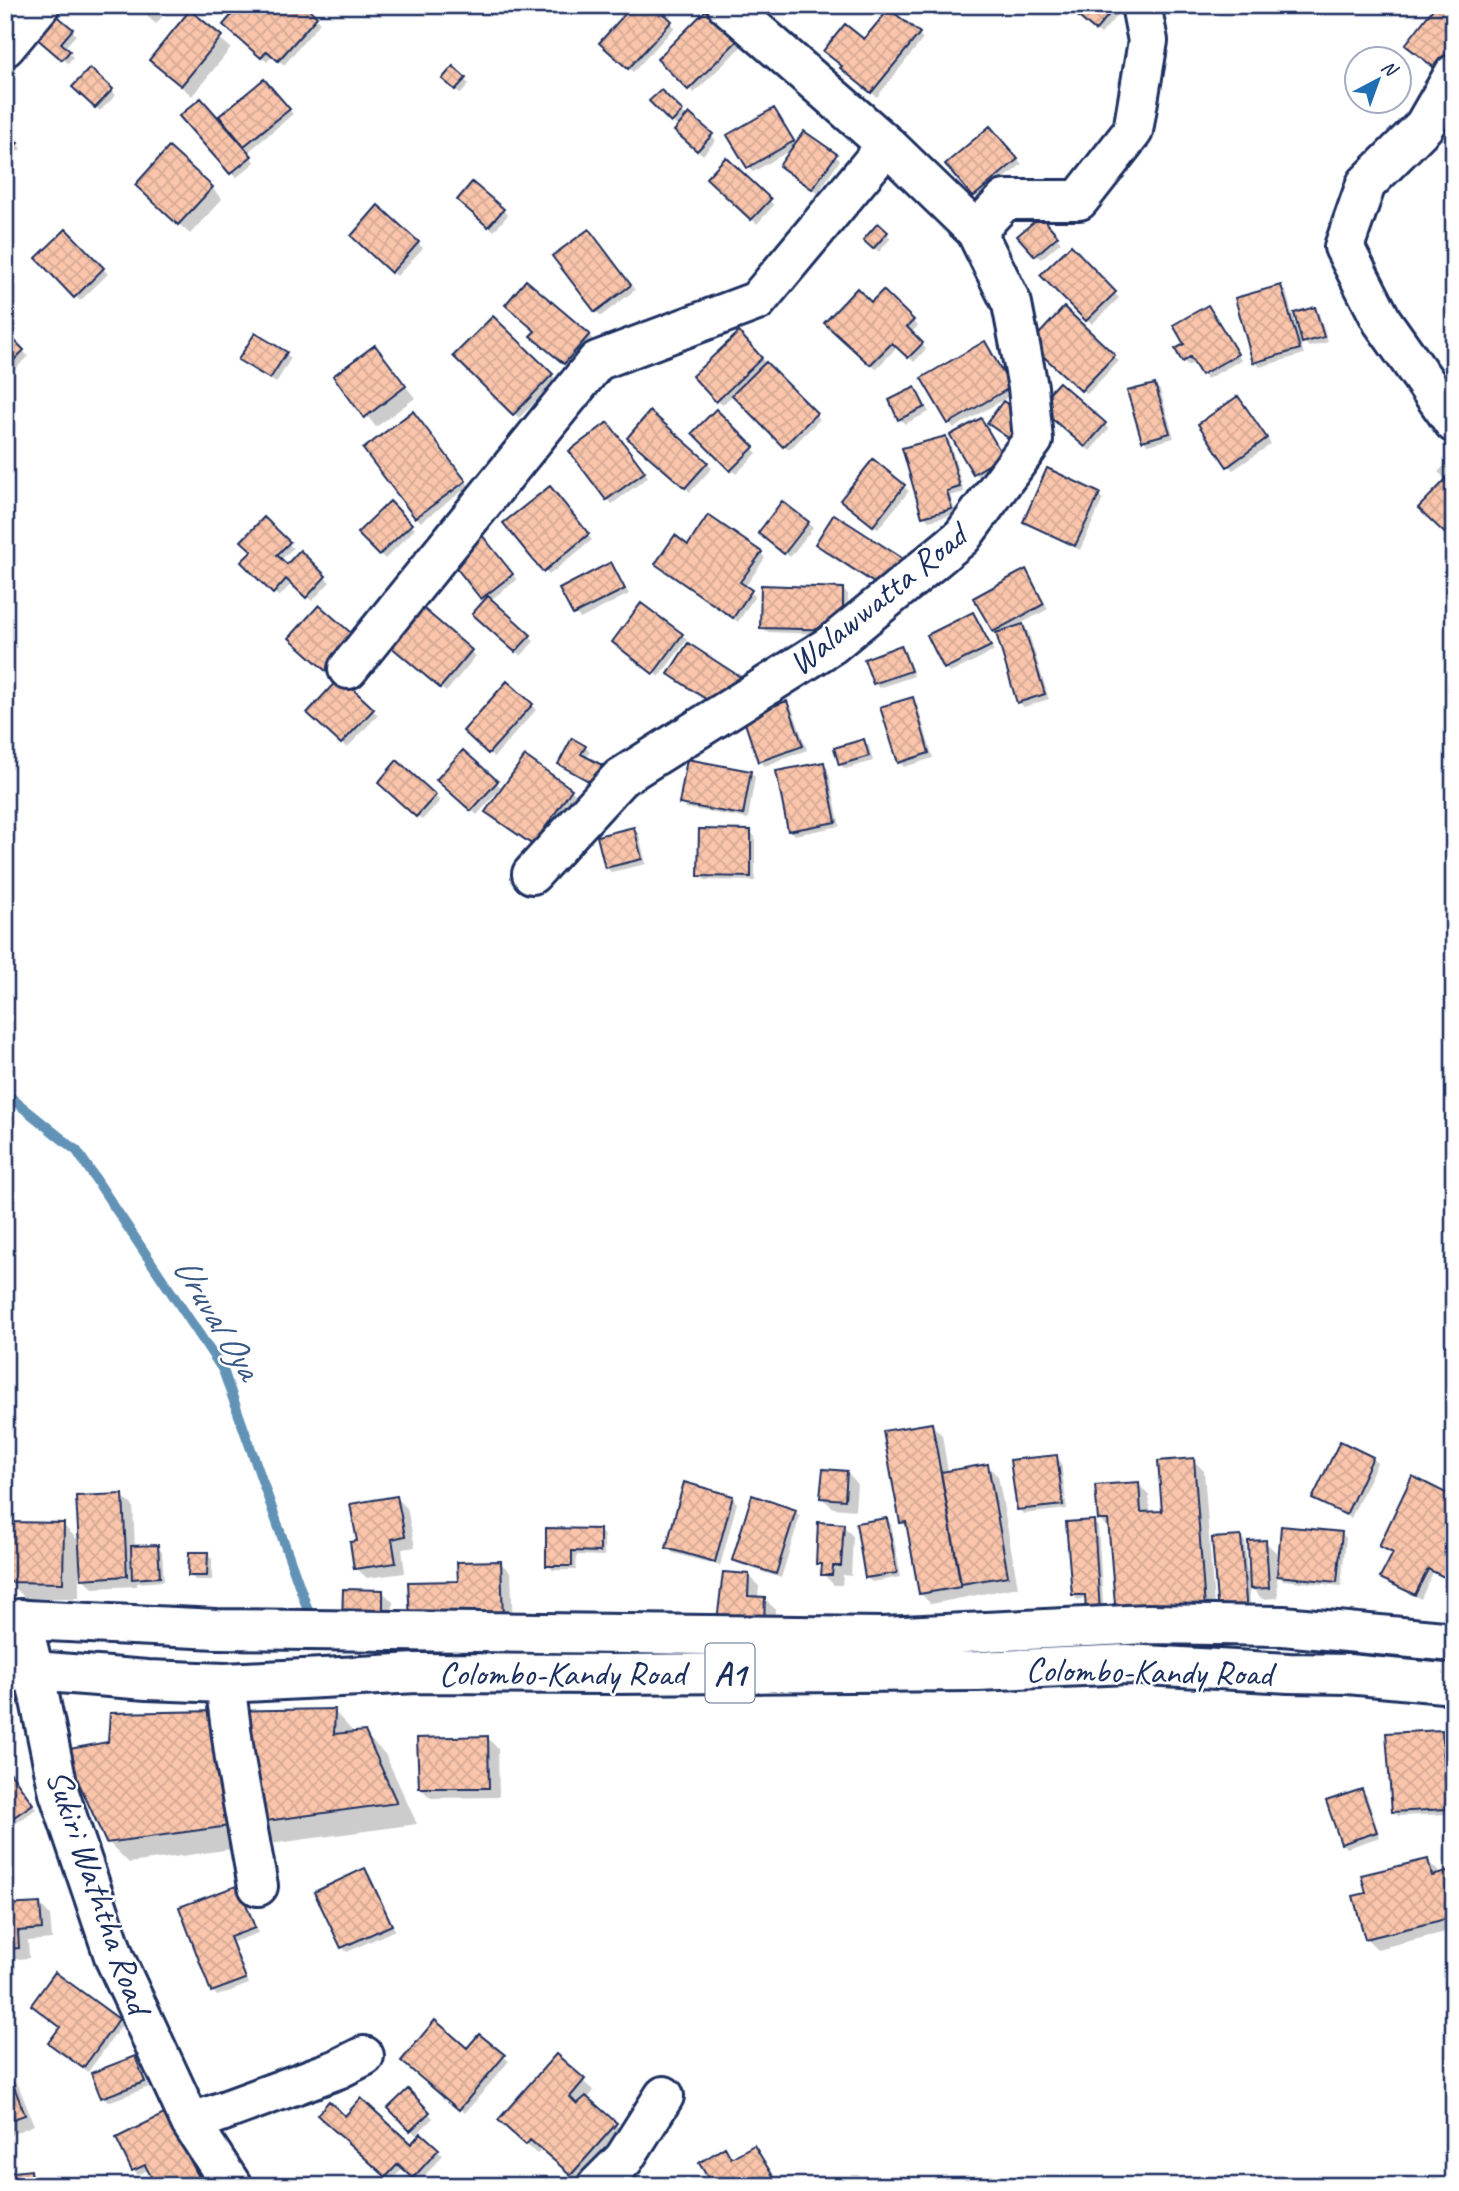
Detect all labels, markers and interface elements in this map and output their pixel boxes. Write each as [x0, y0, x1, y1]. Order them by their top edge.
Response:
north arrow [1344, 46, 1414, 116]
text: N [1376, 55, 1403, 83]
street label: Walawwatta Road [779, 510, 980, 685]
water label: Uruval Oya [163, 1248, 274, 1390]
road number: A1 [706, 1644, 754, 1702]
street label: Colombo-Kandy Road [1025, 1647, 1278, 1696]
street label: Colombo-Kandy Road [439, 1651, 691, 1696]
street label: Sukiri Waththa Road [36, 1763, 163, 2024]

